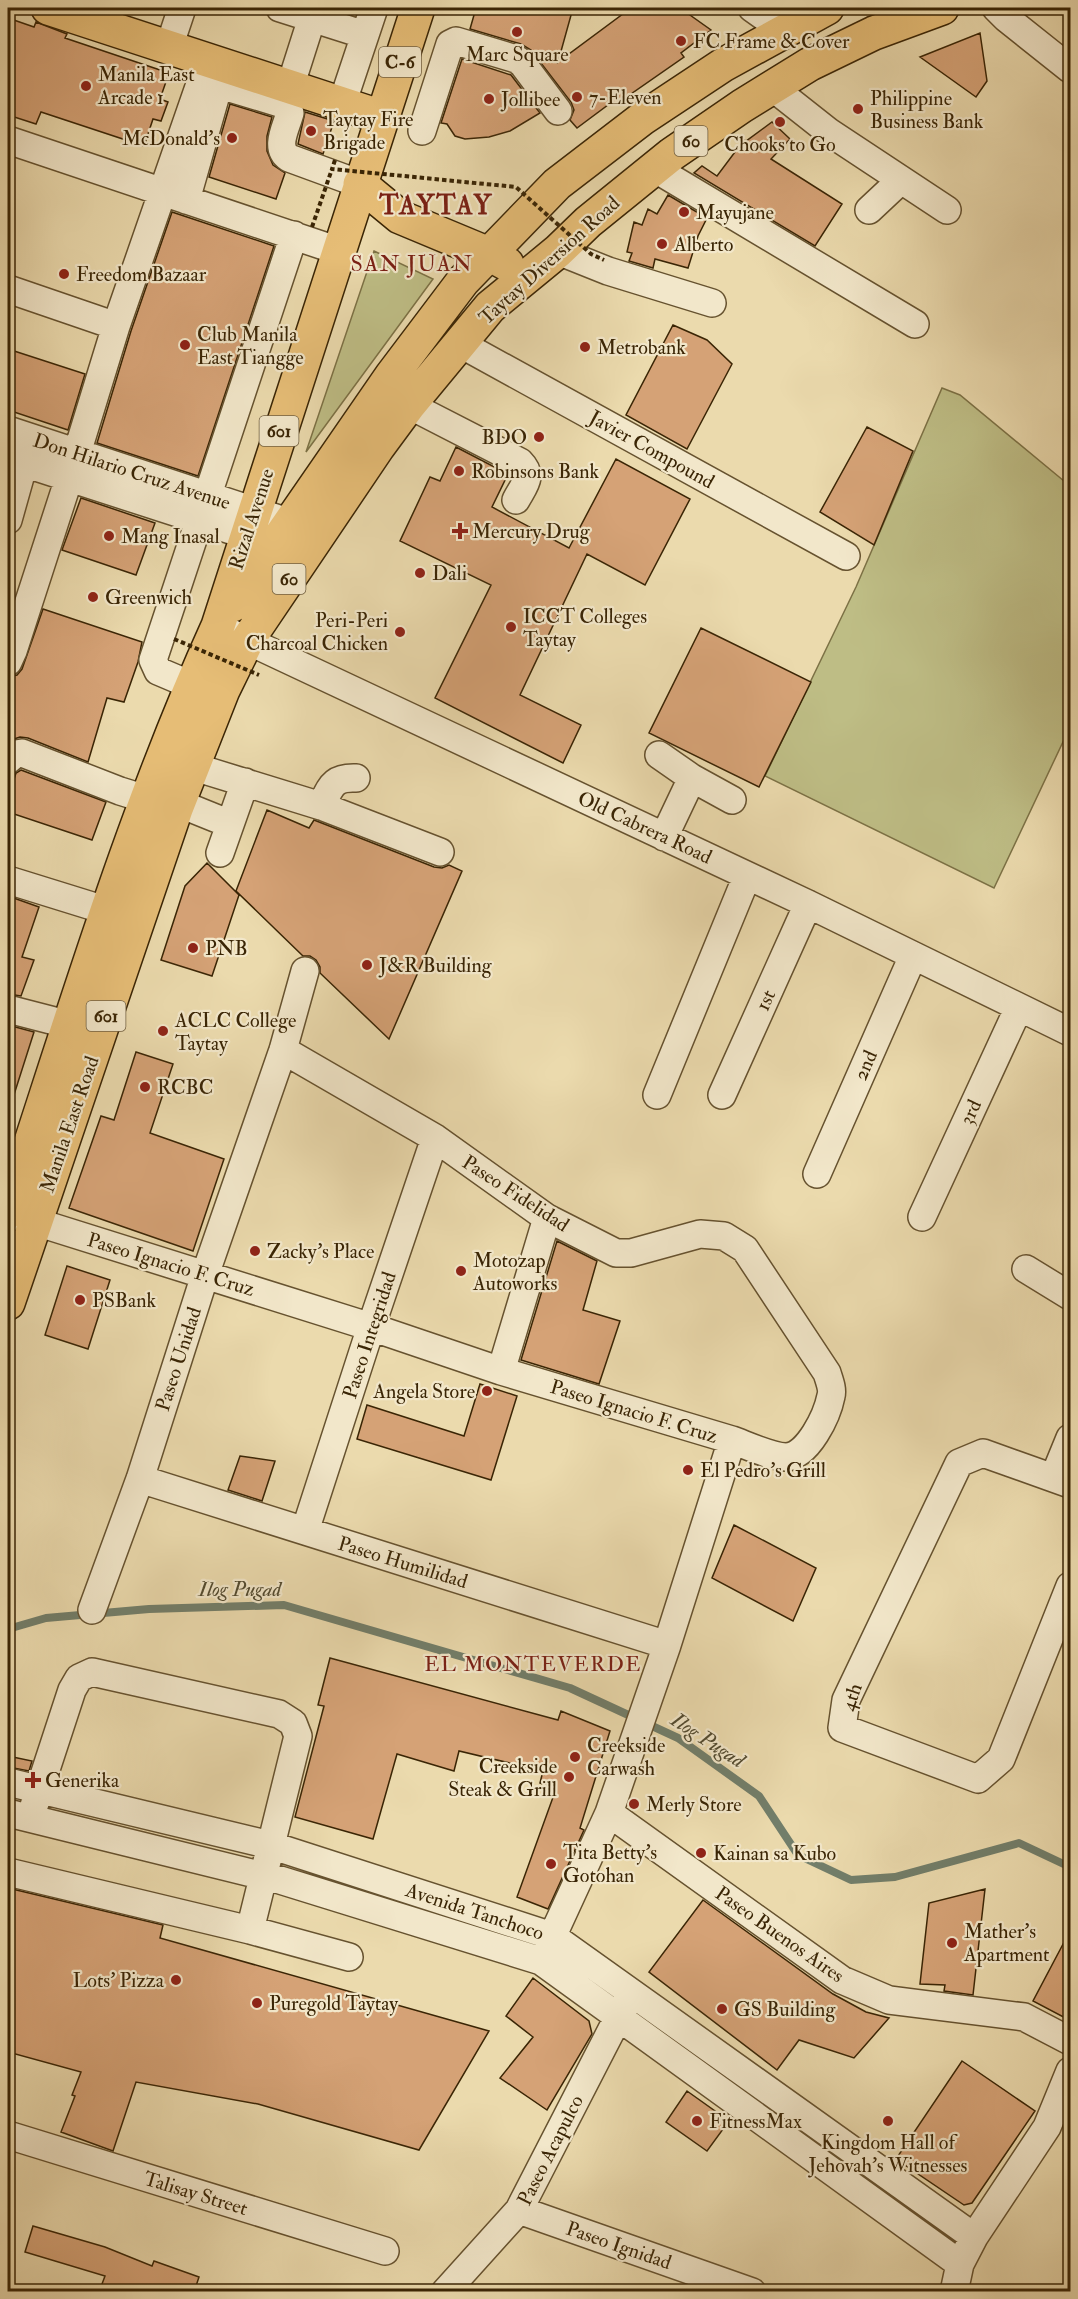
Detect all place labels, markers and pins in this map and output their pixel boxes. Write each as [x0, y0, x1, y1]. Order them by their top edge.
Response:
marker: Marc Square [510, 25, 524, 39]
place label: FC Frame & Cover [693, 29, 850, 54]
marker: FC Frame & Cover [674, 34, 688, 48]
place label: Marc Square [466, 42, 569, 67]
place label: Manila East Arcade 1 [97, 62, 195, 110]
marker: Manila East Arcade 1 [79, 79, 93, 93]
place label: 7-Eleven [589, 85, 662, 110]
place label: Philippine Business Bank [870, 86, 984, 134]
place label: Jollibee [500, 87, 560, 112]
marker: 7-Eleven [570, 90, 584, 104]
marker: Jollibee [482, 92, 496, 106]
marker: Philippine Business Bank [851, 102, 865, 116]
place label: Taytay Fire Brigade [323, 107, 413, 155]
marker: Chooks to Go [773, 115, 787, 129]
marker: Taytay Fire Brigade [304, 124, 318, 138]
place label: McDonald's [122, 126, 220, 151]
marker: McDonald's [225, 131, 239, 145]
place label: Chooks to Go [724, 132, 836, 157]
place label: Mayujane [696, 200, 774, 225]
marker: Mayujane [677, 205, 691, 219]
place label: Alberto [673, 232, 733, 257]
marker: Alberto [655, 237, 669, 251]
place label: Freedom Bazaar [76, 262, 207, 287]
marker: Freedom Bazaar [57, 267, 71, 281]
place label: Club Manila East Tiangge [197, 322, 304, 370]
place label: Metrobank [597, 335, 686, 360]
marker: Club Manila East Tiangge [178, 338, 192, 352]
marker: Metrobank [578, 340, 592, 354]
place label: BDO [481, 425, 527, 450]
marker: BDO [532, 430, 546, 444]
place label: Robinsons Bank [471, 459, 600, 484]
marker: Robinsons Bank [452, 464, 466, 478]
place label: Mercury Drug [472, 519, 591, 544]
place label: Mang Inasal [121, 524, 220, 549]
marker: Mercury Drug [453, 524, 467, 538]
marker: Mang Inasal [102, 529, 116, 543]
place label: Dali [432, 561, 467, 586]
marker: Dali [413, 566, 427, 580]
place label: Greenwich [105, 585, 193, 610]
marker: Greenwich [86, 590, 100, 604]
place label: ICCT Colleges Taytay [523, 604, 647, 652]
place label: Peri-Peri Charcoal Chicken [246, 608, 388, 656]
marker: ICCT Colleges Taytay [504, 620, 518, 634]
marker: Peri-Peri Charcoal Chicken [393, 625, 407, 639]
place label: PNB [205, 936, 248, 961]
marker: PNB [186, 941, 200, 955]
place label: J&R Building [378, 953, 493, 978]
marker: J&R Building [360, 958, 374, 972]
place label: ACLC College Taytay [174, 1008, 296, 1056]
marker: ACLC College Taytay [156, 1024, 170, 1038]
place label: RCBC [157, 1075, 213, 1100]
marker: RCBC [138, 1080, 152, 1094]
place label: Zacky's Place [267, 1239, 374, 1264]
marker: Zacky's Place [248, 1244, 262, 1258]
place label: Motozap Autoworks [472, 1248, 557, 1296]
marker: Motozap Autoworks [454, 1264, 468, 1278]
place label: PSBank [92, 1288, 156, 1313]
marker: PSBank [73, 1293, 87, 1307]
place label: Angela Store [372, 1379, 475, 1404]
marker: Angela Store [480, 1384, 494, 1398]
place label: El Pedro's Grill [700, 1458, 826, 1483]
marker: El Pedro's Grill [681, 1463, 695, 1477]
place label: Creekside Carwash [587, 1733, 665, 1781]
marker: Creekside Carwash [568, 1750, 582, 1764]
place label: Creekside Steak & Grill [448, 1754, 557, 1802]
place label: Generika [45, 1768, 120, 1793]
marker: Creekside Steak & Grill [562, 1770, 576, 1784]
marker: Generika [26, 1773, 40, 1787]
place label: Merly Store [646, 1792, 742, 1817]
marker: Merly Store [627, 1797, 641, 1811]
place label: Tita Betty's Gotohan [563, 1840, 657, 1888]
place label: Kainan sa Kubo [713, 1841, 836, 1866]
marker: Kainan sa Kubo [694, 1846, 708, 1860]
marker: Tita Betty's Gotohan [544, 1857, 558, 1871]
place label: Mather's Apartment [963, 1919, 1050, 1968]
marker: Mather's Apartment [945, 1936, 959, 1950]
place label: Lots' Pizza [73, 1968, 165, 1993]
marker: Lots' Pizza [169, 1973, 183, 1987]
place label: Puregold Taytay [269, 1991, 399, 2016]
marker: Puregold Taytay [250, 1996, 264, 2010]
place label: GS Building [734, 1997, 836, 2022]
marker: GS Building [715, 2002, 729, 2016]
place label: FitnessMax [709, 2109, 802, 2134]
marker: FitnessMax [690, 2114, 704, 2128]
marker: Kingdom Hall of Jehovah's Witnesses [881, 2114, 895, 2128]
place label: Kingdom Hall of Jehovah's Witnesses [808, 2130, 968, 2178]

